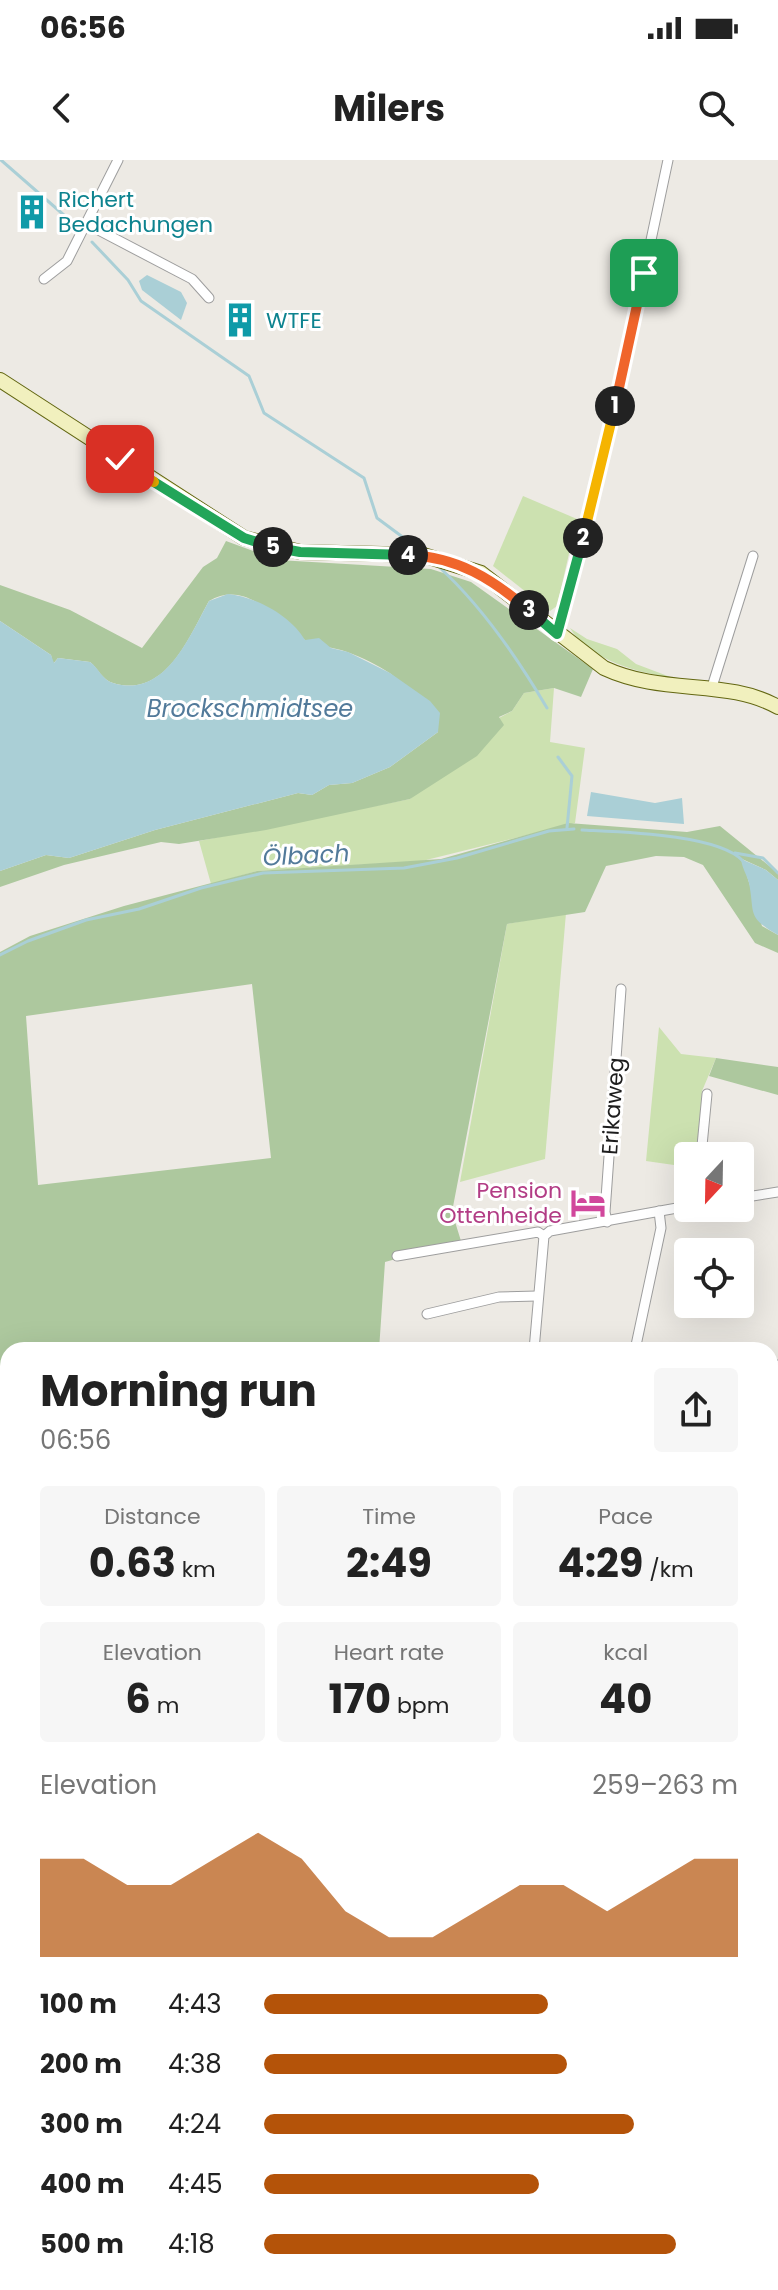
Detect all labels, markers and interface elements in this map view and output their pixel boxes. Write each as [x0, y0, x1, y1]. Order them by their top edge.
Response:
text: 06:56 [40, 6, 126, 49]
text: Milers [333, 83, 445, 134]
icon: back [40, 86, 84, 130]
icon: search [694, 86, 738, 130]
place label: Richert Bedachungen [58, 184, 213, 240]
building icon: Richert Bedachungen [13, 193, 51, 231]
pin [610, 239, 678, 307]
icon: arrive [622, 251, 666, 295]
building icon: WTFE [221, 301, 259, 339]
place label: WTFE [266, 305, 322, 336]
pin: 1 [595, 386, 635, 426]
text: 1 [611, 390, 619, 421]
pin [86, 425, 154, 493]
icon: check [98, 437, 142, 481]
pin: 2 [563, 518, 603, 558]
text: 2 [577, 522, 589, 553]
pin: 5 [253, 527, 293, 567]
text: 5 [266, 531, 280, 562]
pin: 4 [388, 535, 428, 575]
text: 4 [401, 539, 415, 570]
pin: 3 [509, 590, 549, 630]
text: 3 [522, 594, 536, 625]
water label: Brockschmidtsee [147, 692, 353, 725]
water label: Ölbach [262, 836, 350, 874]
street label: Erikaweg [594, 1056, 632, 1156]
north arrow [674, 1142, 754, 1222]
map controls [674, 1142, 754, 1318]
place label: Pension Ottenheide [439, 1175, 562, 1231]
hotel icon: Pension Ottenheide [569, 1184, 607, 1222]
button: locate [674, 1238, 754, 1318]
text: Morning run [40, 1360, 317, 1421]
button: share [654, 1368, 738, 1452]
text: 06:56 [40, 1422, 111, 1458]
text: Distance [104, 1501, 201, 1532]
text: Time [362, 1501, 416, 1532]
text: Pace [598, 1501, 653, 1532]
text: 0.63 [89, 1535, 176, 1591]
text: 2:49 [346, 1535, 432, 1591]
text: 4:29 [558, 1535, 643, 1591]
text: km [176, 1554, 216, 1585]
text: /km [643, 1554, 694, 1585]
text: Elevation [103, 1637, 202, 1668]
text: Heart rate [334, 1637, 444, 1668]
text: kcal [603, 1637, 648, 1668]
text: 6 [125, 1671, 151, 1727]
text: 170 [329, 1671, 391, 1727]
text: 40 [599, 1671, 652, 1727]
text: m [151, 1690, 179, 1721]
text: bpm [391, 1690, 449, 1721]
text: Elevation [40, 1767, 157, 1803]
text: 259–263 m [592, 1767, 738, 1803]
text: 100 m [40, 1986, 117, 2022]
text: 4:43 [168, 1986, 222, 2022]
text: 200 m [40, 2046, 122, 2082]
text: 4:38 [168, 2046, 222, 2082]
text: 300 m [40, 2106, 123, 2142]
text: 4:24 [168, 2106, 221, 2142]
text: 400 m [40, 2166, 125, 2202]
text: 4:45 [168, 2166, 223, 2202]
text: 500 m [40, 2226, 124, 2262]
text: 4:18 [168, 2226, 215, 2262]

